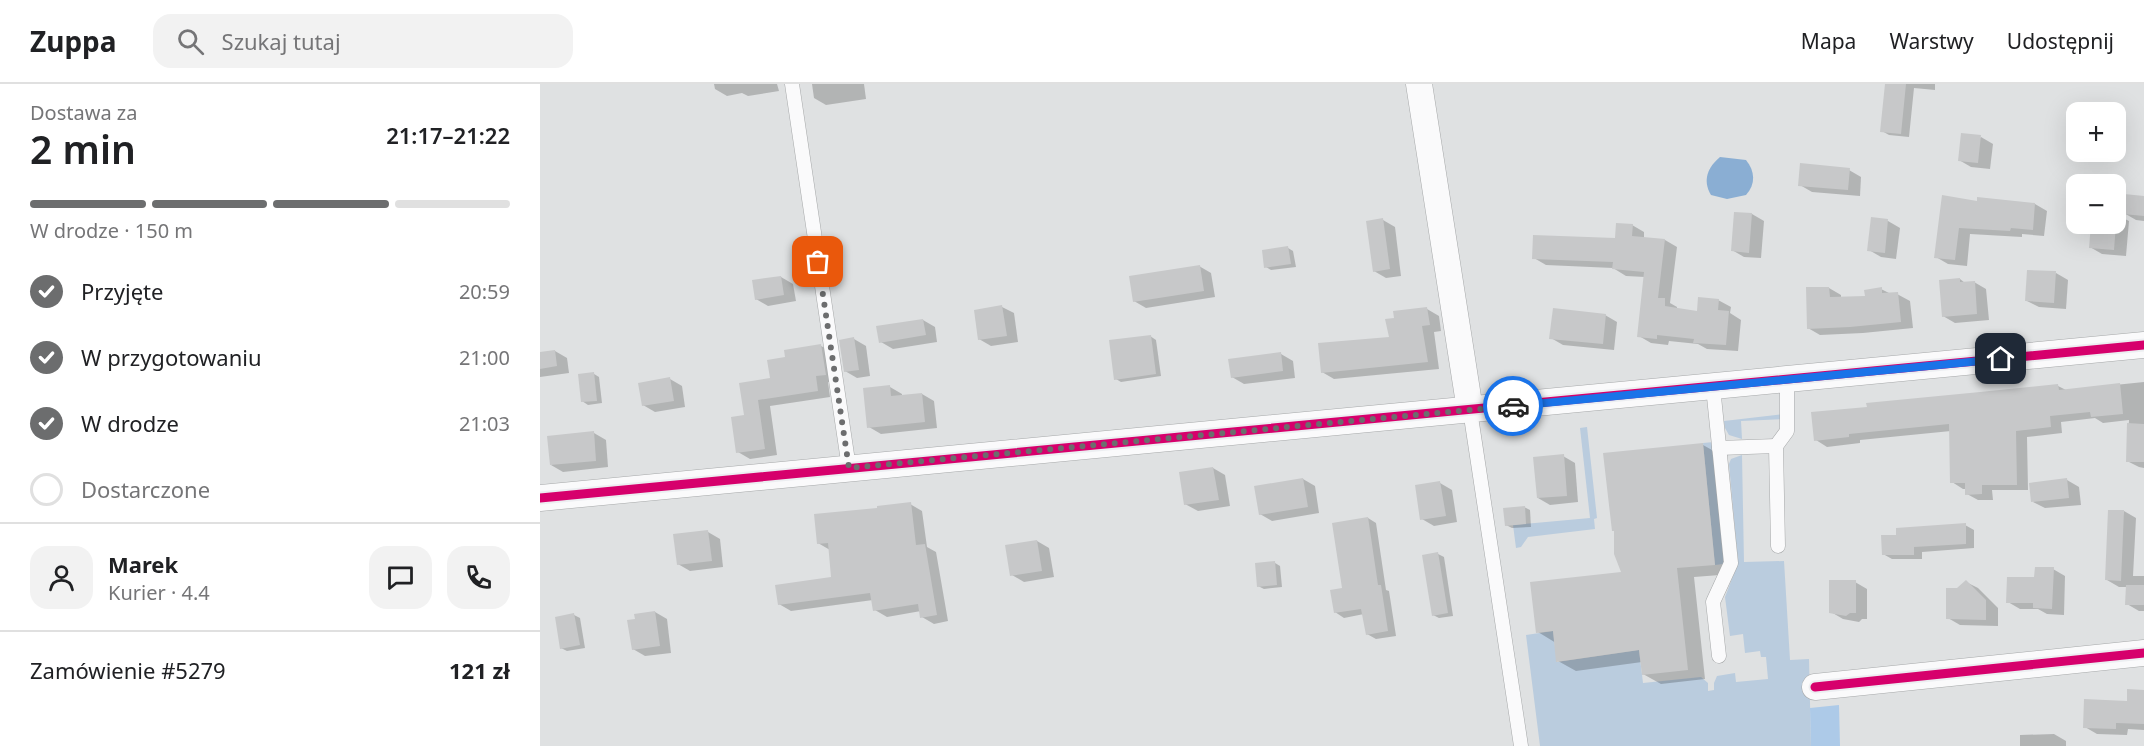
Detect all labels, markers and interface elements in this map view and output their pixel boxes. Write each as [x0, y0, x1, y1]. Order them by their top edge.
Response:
search box [153, 14, 573, 68]
text: Zuppa [30, 22, 117, 60]
icon: search [174, 25, 207, 58]
text: Szukaj tutaj [222, 26, 341, 56]
text: Mapa [1801, 27, 1856, 55]
text: Warstwy [1889, 27, 1974, 55]
text: Udostępnij [2007, 27, 2114, 55]
text: Dostawa za [30, 99, 137, 126]
map controls [2066, 102, 2126, 234]
button: + [2066, 102, 2126, 162]
text: 21:17–21:22 [386, 120, 510, 150]
text: 2 min [30, 122, 136, 175]
button: − [2066, 174, 2126, 234]
text: W drodze · 150 m [30, 217, 193, 244]
pin [792, 236, 843, 287]
icon: bag [801, 245, 834, 278]
icon: check [30, 275, 63, 308]
text: Przyjęte [81, 276, 163, 306]
text: 20:59 [459, 278, 510, 305]
pin [1975, 333, 2026, 384]
icon: check [30, 341, 63, 374]
text: W przygotowaniu [81, 342, 262, 372]
icon: home [1984, 342, 2017, 375]
text: 21:00 [459, 344, 510, 371]
courier [1483, 376, 1543, 436]
icon: car [1497, 390, 1530, 423]
icon: check [30, 407, 63, 440]
text: W drodze [81, 408, 179, 438]
text: 21:03 [459, 410, 510, 437]
text: Dostarczone [81, 474, 210, 504]
button: person [30, 546, 93, 609]
button: chat [369, 546, 432, 609]
button: phone [447, 546, 510, 609]
text: Marek [108, 549, 178, 579]
text: Kurier · 4.4 [108, 579, 210, 606]
text: Zamówienie #5279 [30, 655, 226, 685]
text: 121 zł [449, 655, 510, 685]

